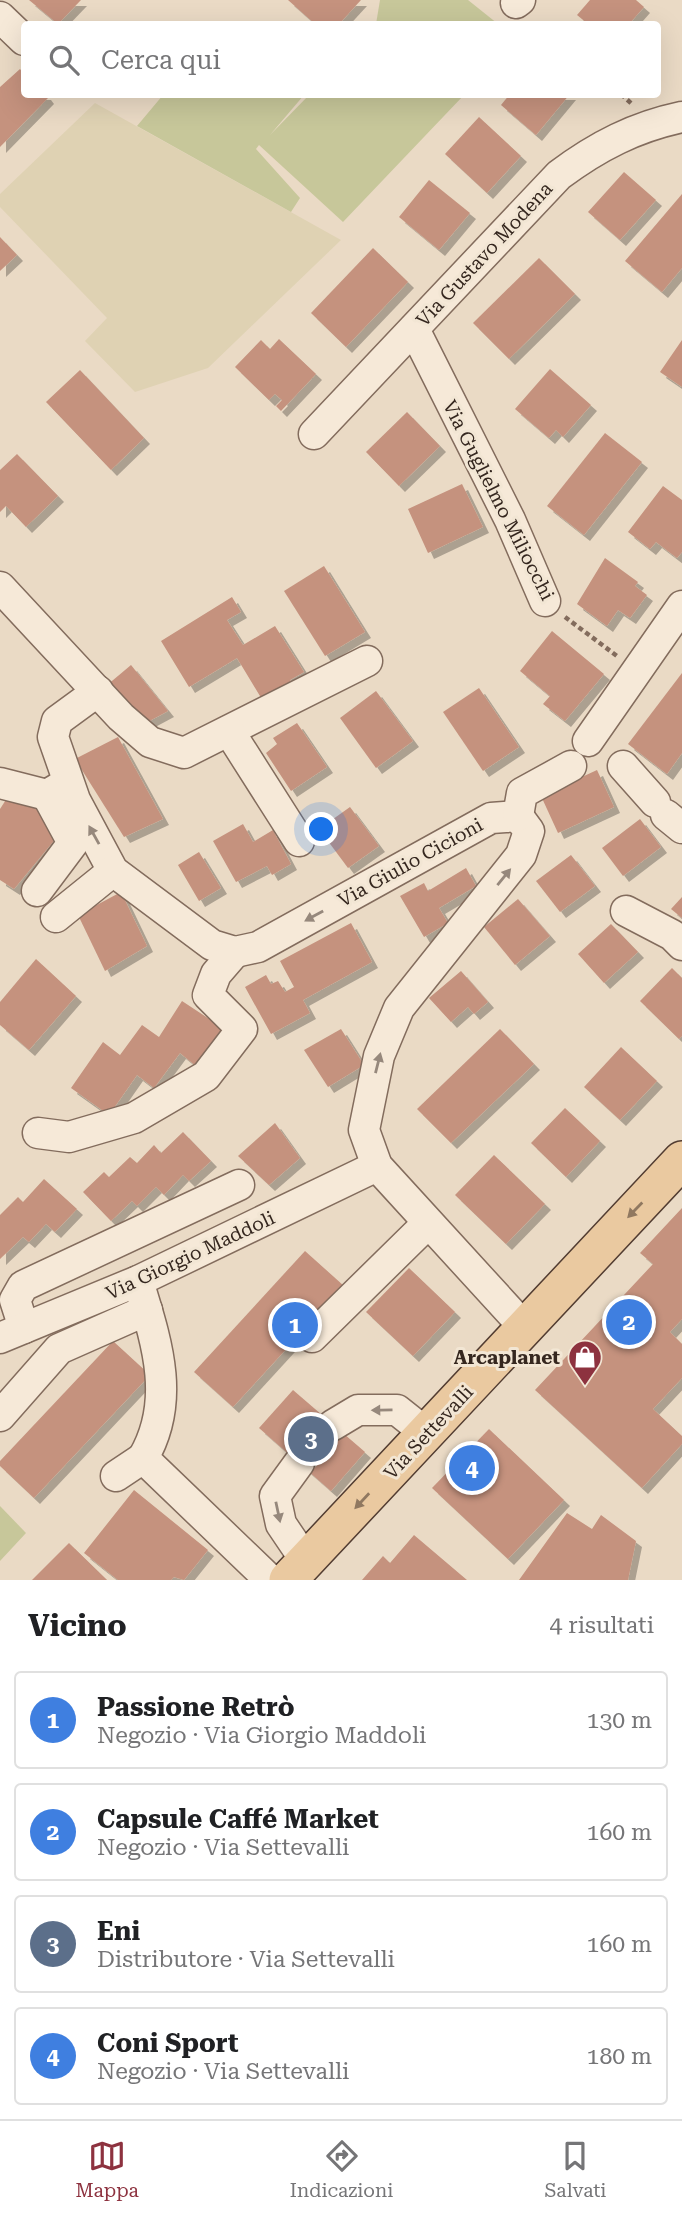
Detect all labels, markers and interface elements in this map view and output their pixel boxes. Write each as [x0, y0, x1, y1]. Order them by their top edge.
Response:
search box [21, 21, 661, 98]
icon: search [45, 41, 83, 79]
text: Cerca qui [101, 45, 221, 75]
street label: Via Gustavo Modena [411, 177, 558, 331]
street label: Via Guglielmo Miliocchi [438, 396, 559, 604]
your location [304, 812, 338, 846]
street label: Via Giulio Cicioni [334, 813, 487, 912]
one-way arrow [88, 825, 100, 845]
one-way arrow [496, 868, 511, 885]
one-way arrow [304, 910, 324, 922]
one-way arrow [373, 1052, 384, 1074]
one-way arrow [626, 1201, 643, 1218]
street label: Via Giorgio Maddoli [102, 1206, 278, 1305]
pin: 2 [606, 1296, 652, 1348]
pin: 1 [272, 1299, 318, 1351]
shop icon: Arcaplanet [566, 1338, 604, 1387]
place label: Arcaplanet [454, 1346, 560, 1369]
street label: Via Settevalli [379, 1381, 478, 1484]
one-way arrow [371, 1404, 393, 1416]
pin: 3 [288, 1413, 334, 1465]
pin: 4 [449, 1442, 495, 1494]
one-way arrow [355, 1492, 371, 1509]
one-way arrow [272, 1501, 283, 1523]
text: Vicino [28, 1608, 127, 1643]
text: 4 risultati [550, 1612, 654, 1639]
text: Passione Retrò [97, 1692, 295, 1722]
text: 1 [47, 1707, 59, 1734]
text: 130 m [587, 1707, 652, 1734]
text: Negozio · Via Giorgio Maddoli [97, 1722, 426, 1749]
text: Capsule Caffé Market [97, 1804, 379, 1834]
text: 2 [47, 1819, 59, 1846]
text: 160 m [587, 1819, 652, 1846]
text: Negozio · Via Settevalli [97, 1834, 349, 1861]
text: Eni [97, 1916, 140, 1946]
text: 3 [47, 1931, 59, 1958]
text: 160 m [587, 1931, 652, 1958]
text: Distributore · Via Settevalli [97, 1946, 395, 1973]
text: Coni Sport [97, 2028, 238, 2058]
text: 4 [47, 2043, 59, 2070]
text: 180 m [587, 2043, 652, 2070]
text: Negozio · Via Settevalli [97, 2058, 349, 2085]
tab: Mappa [76, 2137, 139, 2202]
tab: Indicazioni [290, 2137, 393, 2202]
tab: Salvati [544, 2137, 606, 2202]

